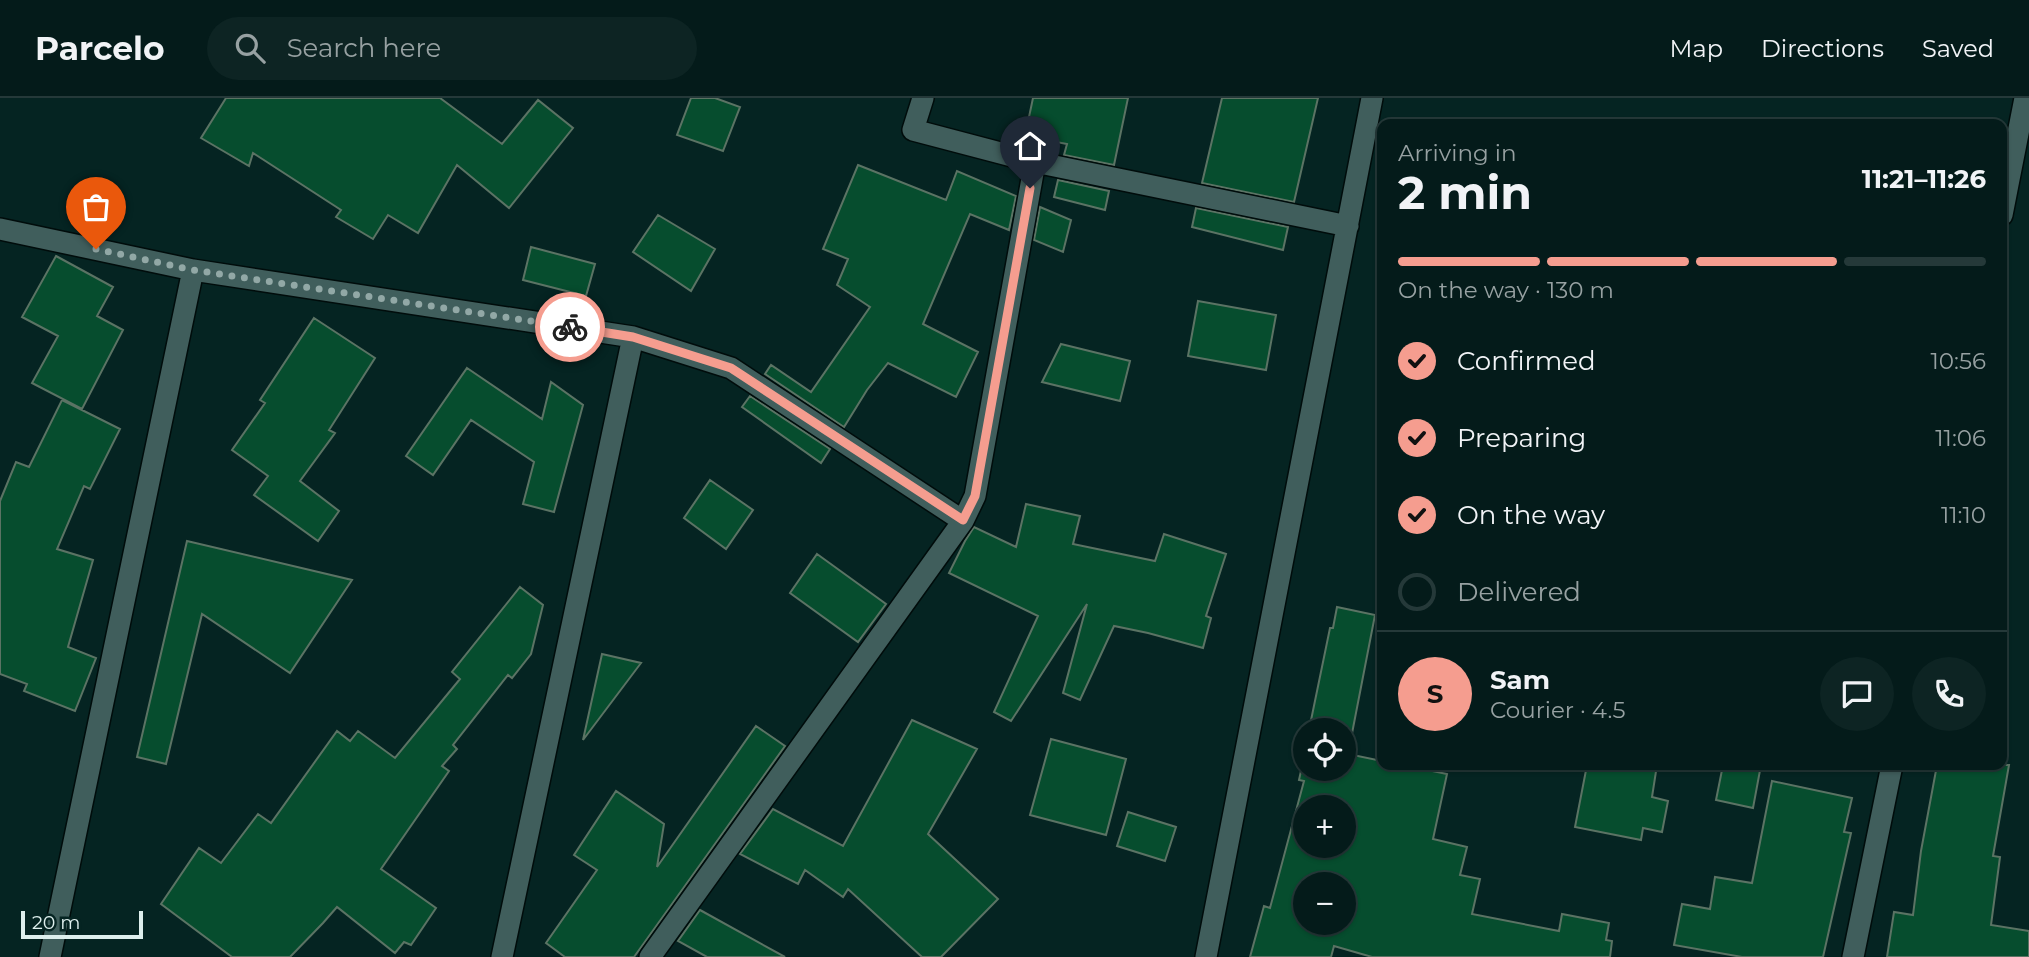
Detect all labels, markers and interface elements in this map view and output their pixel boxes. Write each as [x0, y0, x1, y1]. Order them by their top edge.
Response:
search box [207, 17, 697, 80]
text: Parcelo [35, 28, 165, 68]
icon: search [231, 29, 269, 67]
text: Search here [287, 32, 441, 64]
text: Map [1670, 34, 1723, 63]
text: Directions [1761, 34, 1884, 63]
text: Saved [1922, 34, 1994, 63]
pin [1000, 116, 1060, 188]
icon: home [1011, 127, 1049, 165]
text: Arriving in [1398, 139, 1517, 167]
text: 11:21–11:26 [1862, 163, 1986, 195]
text: 2 min [1398, 164, 1532, 221]
pin [66, 177, 126, 249]
icon: bag [77, 188, 115, 226]
text: On the way · 130 m [1398, 276, 1614, 304]
courier [535, 292, 605, 362]
icon: bike [551, 308, 589, 346]
icon: check [1398, 342, 1436, 380]
text: Confirmed [1457, 345, 1596, 377]
text: 10:56 [1931, 347, 1986, 375]
icon: check [1398, 419, 1436, 457]
text: Preparing [1457, 422, 1586, 454]
text: 11:06 [1935, 424, 1986, 452]
icon: check [1398, 496, 1436, 534]
text: On the way [1457, 499, 1605, 531]
text: 11:10 [1941, 501, 1986, 529]
text: Delivered [1457, 576, 1581, 608]
button: chat [1820, 657, 1894, 731]
button: phone [1912, 657, 1986, 731]
text: Sam [1490, 664, 1550, 696]
text: S [1427, 678, 1443, 710]
text: Courier · 4.5 [1490, 696, 1625, 724]
map controls [1293, 718, 1356, 935]
button: locate [1293, 718, 1356, 781]
button: + [1293, 795, 1356, 858]
button: − [1293, 872, 1356, 935]
scale bar [21, 908, 144, 940]
text: 20 m [32, 911, 80, 934]

